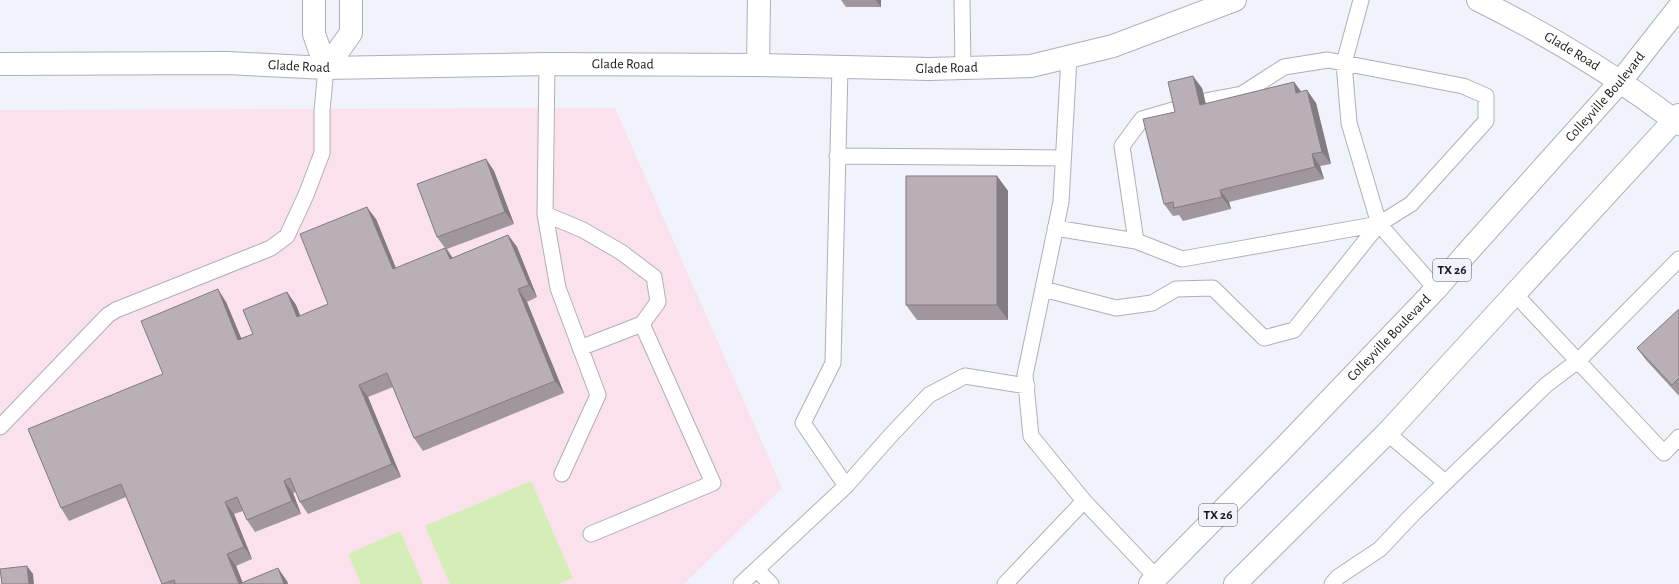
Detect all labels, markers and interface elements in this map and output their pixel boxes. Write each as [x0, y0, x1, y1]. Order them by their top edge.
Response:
street label: Glade Road [1542, 29, 1602, 73]
street label: Colleyville Boulevard [1563, 49, 1648, 144]
street label: Glade Road [592, 57, 654, 72]
street label: Glade Road [268, 58, 330, 75]
street label: Glade Road [916, 61, 978, 76]
road number: TX 26 [1433, 259, 1471, 281]
street label: Colleyville Boulevard [1345, 292, 1433, 384]
road number: TX 26 [1199, 504, 1237, 526]

